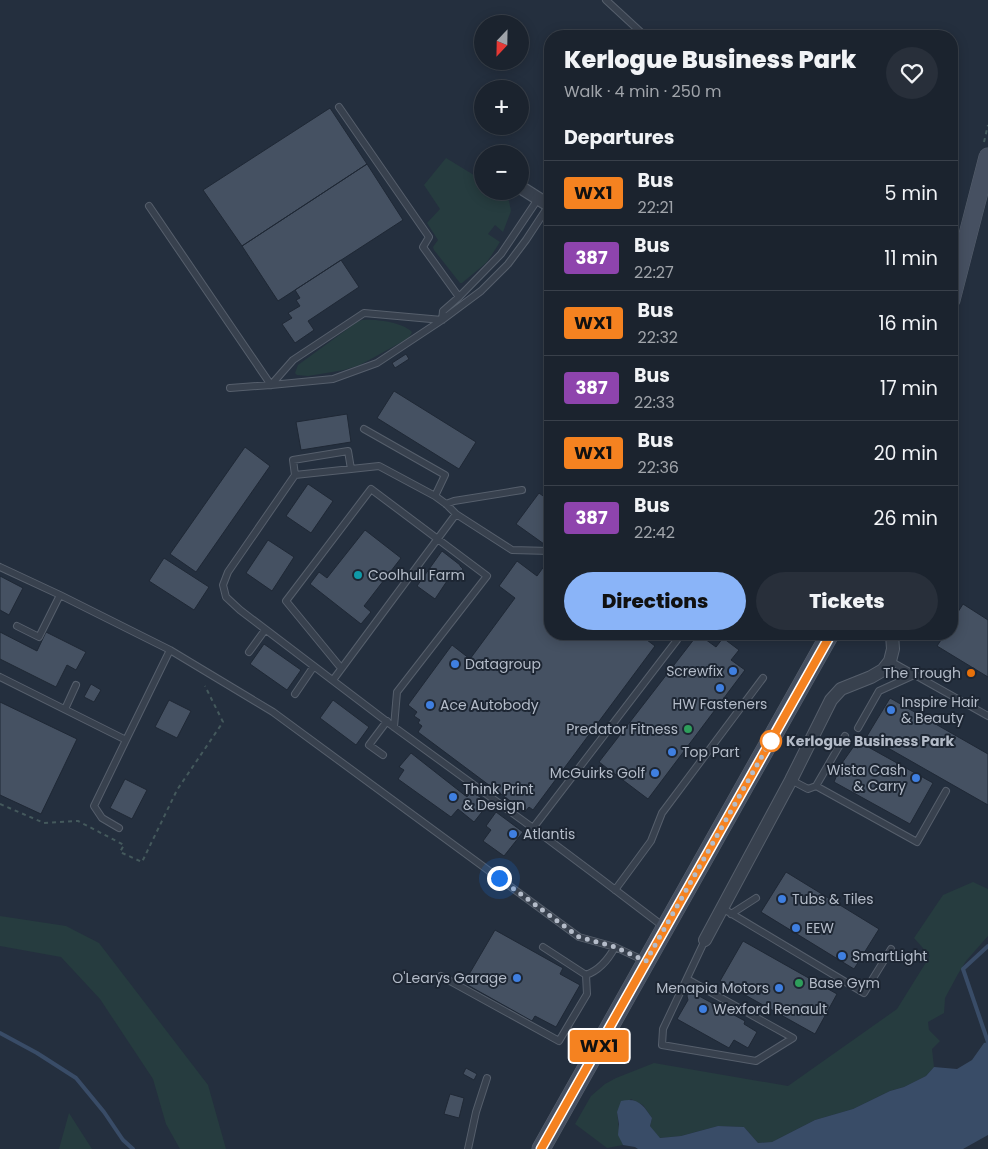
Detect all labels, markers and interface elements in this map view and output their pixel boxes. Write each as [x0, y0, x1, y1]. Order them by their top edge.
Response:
north arrow [474, 15, 529, 70]
map controls [474, 15, 529, 200]
text: Kerlogue Business Park [564, 43, 856, 76]
button: heart [886, 47, 938, 99]
button: + [474, 80, 529, 135]
text: Walk · 4 min · 250 m [564, 80, 722, 103]
text: Departures [564, 124, 674, 151]
button: − [474, 145, 529, 200]
text: Bus [638, 167, 674, 194]
text: WX1 [574, 180, 613, 205]
text: 5 min [885, 180, 938, 207]
text: 22:21 [638, 196, 674, 219]
text: Bus [634, 232, 670, 259]
text: 387 [575, 245, 608, 270]
text: 11 min [884, 245, 938, 272]
text: 22:27 [634, 261, 674, 284]
text: Bus [638, 297, 674, 324]
text: WX1 [574, 310, 613, 335]
text: 16 min [878, 310, 938, 337]
text: 22:32 [638, 326, 678, 349]
text: Bus [634, 362, 670, 389]
text: 387 [575, 375, 608, 400]
text: 17 min [880, 375, 938, 402]
text: 22:33 [634, 391, 675, 414]
text: Bus [638, 427, 674, 454]
text: WX1 [574, 440, 613, 465]
text: 20 min [874, 440, 938, 467]
text: 22:36 [638, 456, 679, 479]
text: Bus [634, 492, 670, 519]
text: 387 [575, 505, 608, 530]
text: 26 min [874, 505, 938, 532]
text: 22:42 [634, 521, 675, 544]
place label: Coolhull Farm [368, 565, 465, 585]
marker: Coolhull Farm [352, 569, 364, 581]
button: Directions [564, 572, 746, 630]
button: Tickets [756, 572, 938, 630]
place label: Datagroup [465, 654, 541, 674]
marker: Datagroup [449, 658, 461, 670]
place label: Screwfix [666, 661, 723, 681]
place label: The Trough [883, 663, 961, 683]
marker: Screwfix [727, 665, 739, 677]
marker: The Trough [965, 667, 977, 679]
marker: HW Fasteners [714, 682, 726, 694]
place label: Inspire Hair & Beauty [901, 692, 979, 728]
place label: HW Fasteners [673, 694, 767, 714]
place label: Ace Autobody [440, 695, 539, 715]
marker: Ace Autobody [424, 699, 436, 711]
marker: Inspire Hair & Beauty [885, 704, 897, 716]
place label: Predator Fitness [566, 719, 678, 739]
marker: Predator Fitness [682, 723, 694, 735]
marker: Kerlogue Business Park [760, 730, 782, 752]
place label: Kerlogue Business Park [786, 731, 954, 751]
place label: Top Part [682, 742, 740, 762]
marker: Top Part [666, 746, 678, 758]
place label: Wista Cash & Carry [827, 760, 906, 796]
place label: McGuirks Golf [550, 763, 645, 783]
marker: McGuirks Golf [649, 767, 661, 779]
marker: Wista Cash & Carry [910, 772, 922, 784]
place label: Think Print & Design [463, 779, 534, 815]
marker: Think Print & Design [447, 791, 459, 803]
place label: Atlantis [523, 824, 575, 844]
marker: Atlantis [507, 828, 519, 840]
your location [487, 866, 512, 891]
place label: Tubs & Tiles [792, 889, 874, 909]
marker: Tubs & Tiles [776, 893, 788, 905]
place label: EEW [806, 918, 834, 938]
marker: EEW [790, 922, 802, 934]
place label: SmartLight [852, 946, 927, 966]
marker: SmartLight [836, 950, 848, 962]
place label: O'Learys Garage [392, 968, 507, 988]
marker: O'Learys Garage [511, 972, 523, 984]
place label: Base Gym [809, 973, 880, 993]
marker: Base Gym [793, 977, 805, 989]
place label: Menapia Motors [656, 978, 769, 998]
marker: Menapia Motors [773, 982, 785, 994]
place label: Wexford Renault [713, 999, 827, 1019]
marker: Wexford Renault [697, 1003, 709, 1015]
line badge: WX1 [570, 1030, 628, 1062]
text: WX1 [580, 1033, 618, 1058]

